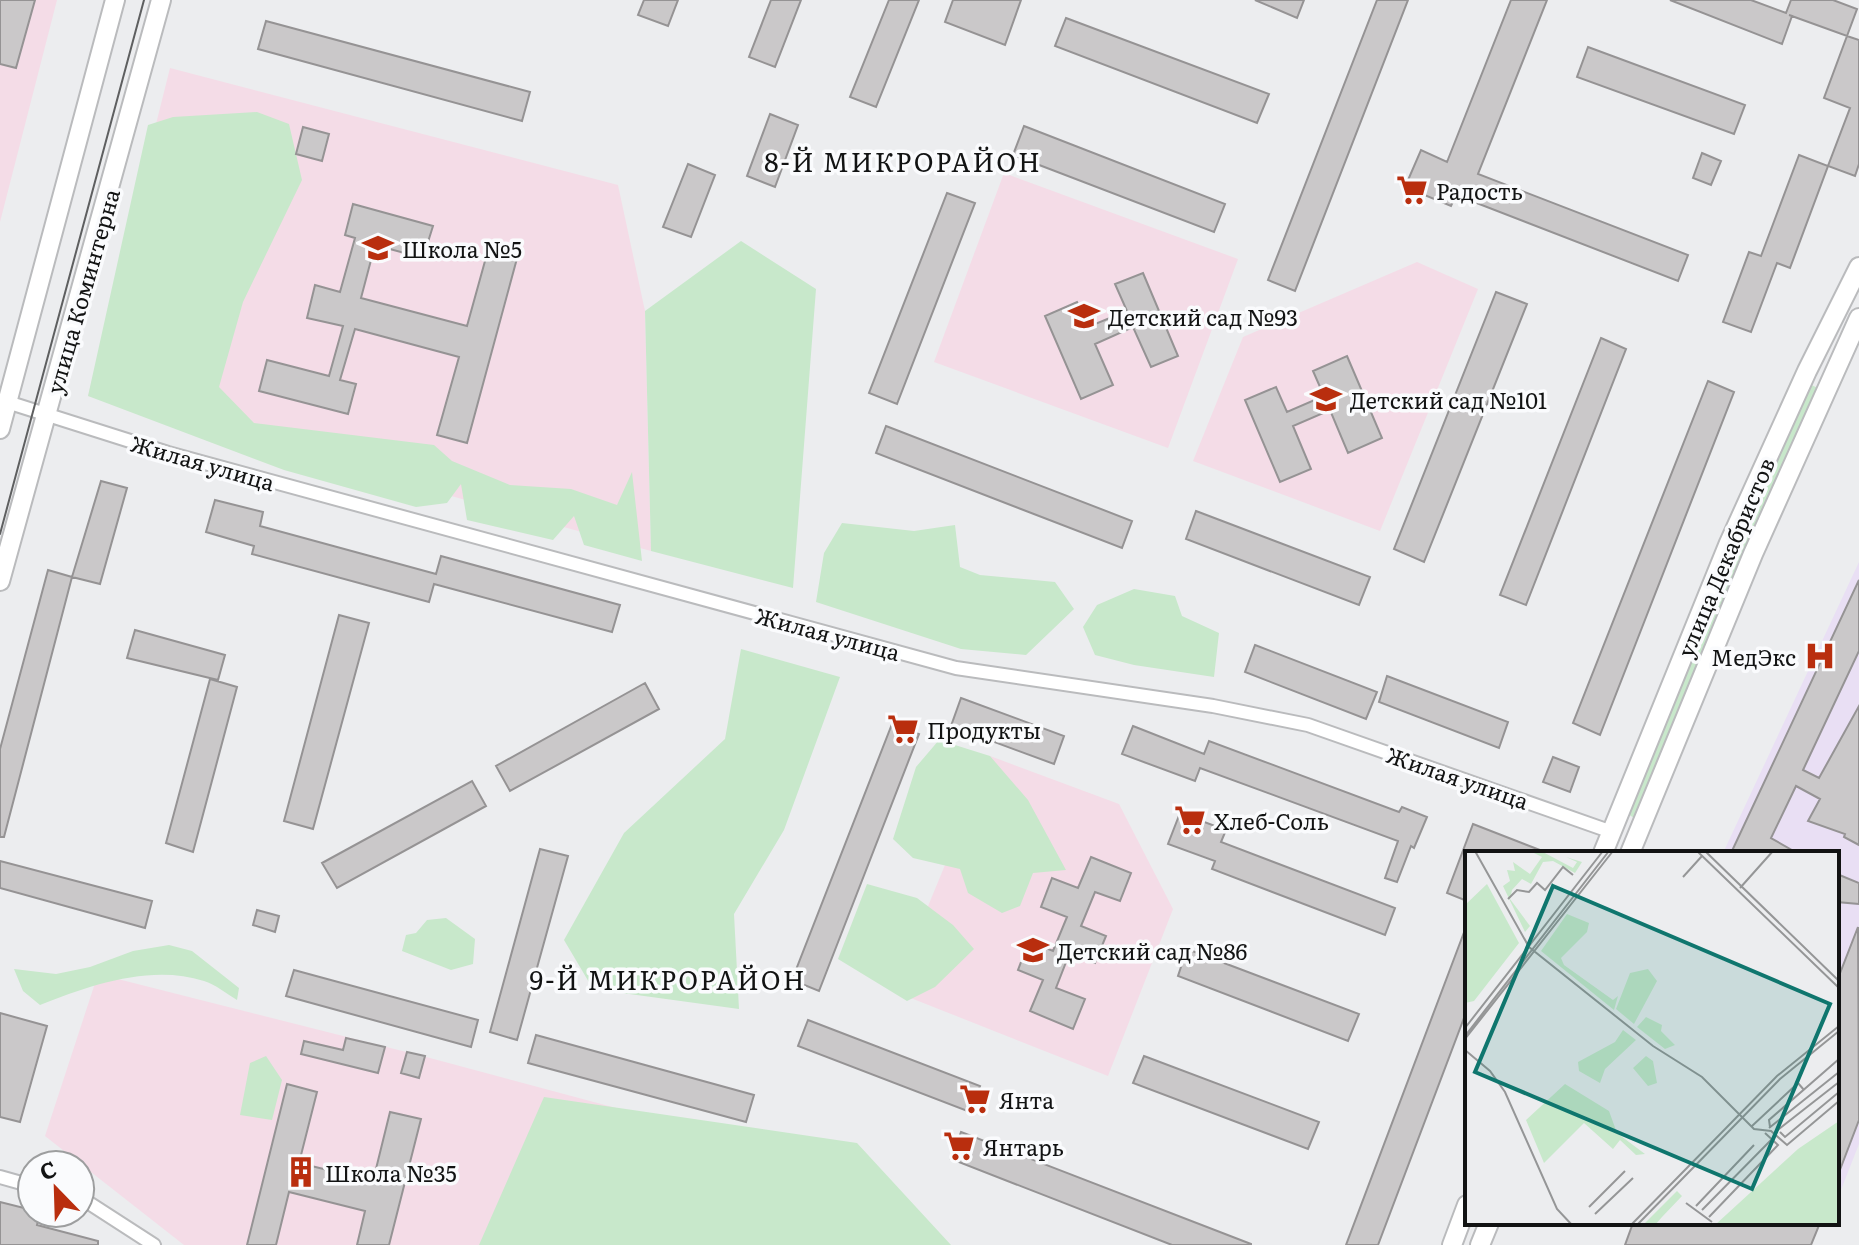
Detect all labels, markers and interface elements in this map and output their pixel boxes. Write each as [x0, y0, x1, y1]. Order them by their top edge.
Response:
district label: 8-Й МИКРОРАЙОН [764, 141, 1042, 180]
supermarket icon: Радость [1395, 173, 1429, 207]
place label: Радость [1436, 174, 1523, 207]
street label: улица Коминтерна [37, 184, 127, 397]
school or university icon: Школа №5 [361, 231, 395, 265]
place label: Школа №5 [402, 232, 522, 265]
school or university icon: Детский сад №93 [1067, 299, 1101, 333]
place label: Детский сад №93 [1108, 300, 1298, 333]
school or university icon: Детский сад №101 [1309, 382, 1343, 416]
place label: Детский сад №101 [1350, 383, 1547, 416]
street label: Жилая улица [127, 426, 279, 498]
street label: улица Декабристов [1668, 452, 1782, 662]
street label: Жилая улица [752, 598, 904, 668]
hospital icon: МедЭкс [1803, 639, 1837, 673]
place label: МедЭкс [1711, 640, 1796, 673]
supermarket icon: Продукты [886, 712, 920, 746]
place label: Продукты [927, 713, 1041, 746]
street label: Жилая улица [1383, 737, 1534, 817]
supermarket icon: Хлеб-Соль [1173, 803, 1207, 837]
place label: Хлеб-Соль [1214, 804, 1329, 837]
inset map [1465, 851, 1839, 1225]
school or university icon: Детский сад №86 [1016, 933, 1050, 967]
place label: Детский сад №86 [1057, 934, 1248, 967]
district label: 9-Й МИКРОРАЙОН [530, 959, 806, 998]
supermarket icon: Янта [958, 1082, 992, 1116]
place label: Янта [999, 1083, 1054, 1116]
supermarket icon: Янтарь [942, 1129, 976, 1163]
place label: Янтарь [983, 1130, 1064, 1163]
north arrow [16, 1149, 96, 1229]
text: С [34, 1151, 61, 1187]
building icon: Школа №35 [284, 1155, 318, 1189]
place label: Школа №35 [325, 1156, 457, 1189]

